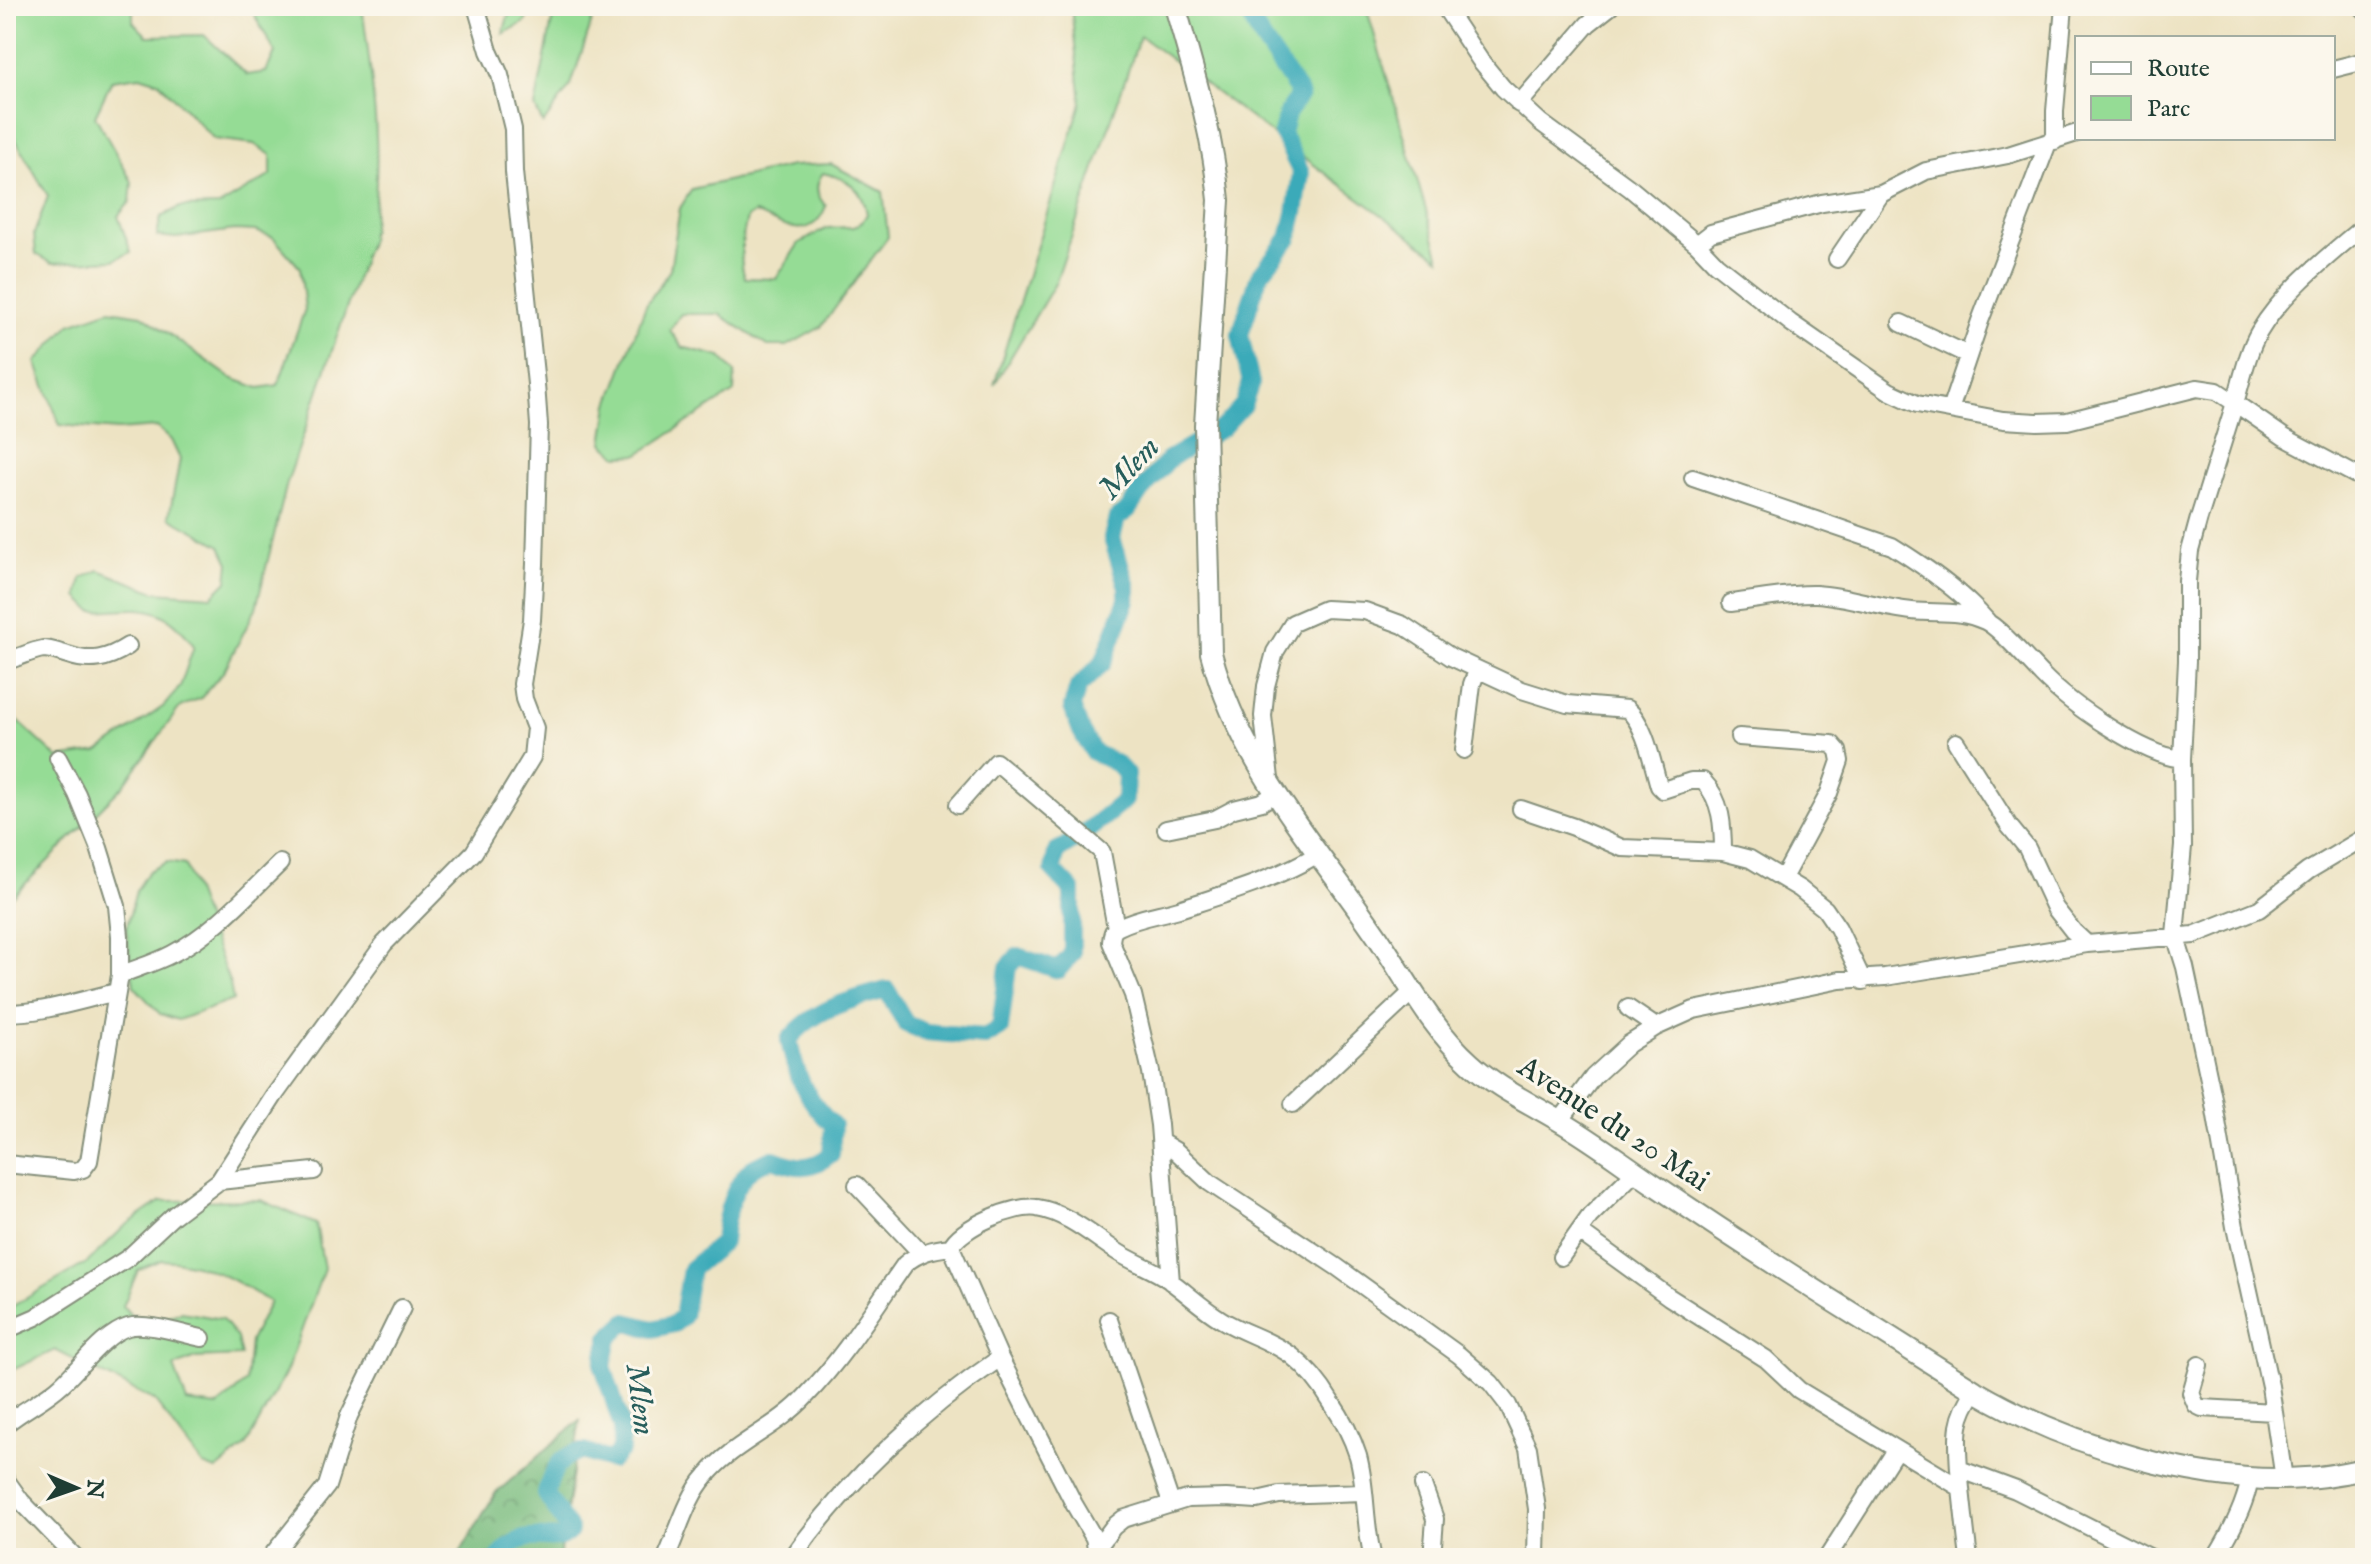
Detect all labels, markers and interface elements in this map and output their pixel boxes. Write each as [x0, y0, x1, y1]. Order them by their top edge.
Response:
legend [2075, 36, 2335, 140]
text: Route [2147, 54, 2210, 85]
text: Parc [2147, 94, 2190, 125]
water label: Mlem [1090, 428, 1169, 509]
street label: Avenue du 20 Mai [1509, 1048, 1716, 1201]
water label: Mlem [615, 1361, 664, 1438]
north arrow [36, 1448, 116, 1528]
text: N [80, 1478, 108, 1499]

